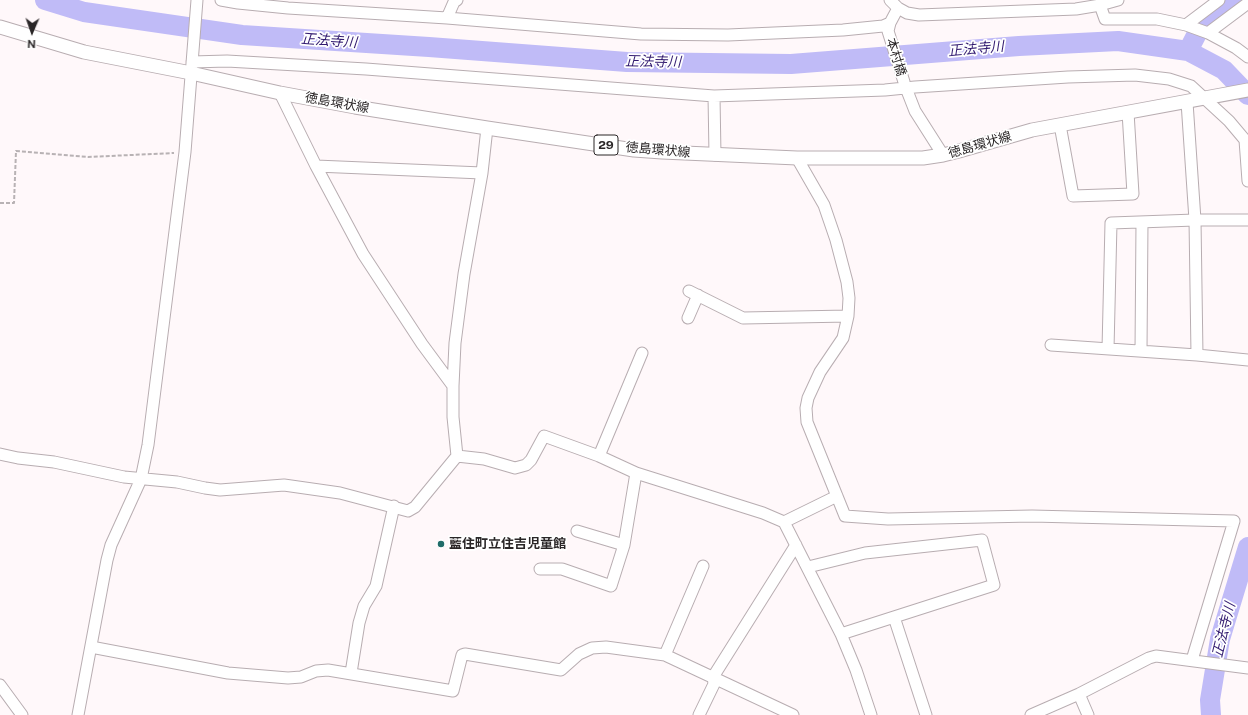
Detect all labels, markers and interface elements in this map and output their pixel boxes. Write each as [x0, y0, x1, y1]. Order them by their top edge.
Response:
north arrow [12, 12, 52, 52]
water label: 正法寺川 [300, 31, 358, 51]
street label: 本村橋 [883, 36, 909, 78]
text: N [27, 38, 36, 50]
water label: 正法寺川 [947, 38, 1005, 60]
water label: 正法寺川 [625, 53, 681, 71]
street label: 徳島環状線 [304, 90, 370, 116]
street label: 徳島環状線 [947, 129, 1013, 161]
road number: 29 [594, 135, 618, 155]
street label: 徳島環状線 [625, 139, 691, 161]
place label: 藍住町立住吉児童館 [449, 536, 566, 552]
marker: 藍住町立住吉児童館 [436, 539, 446, 549]
water label: 正法寺川 [1209, 601, 1239, 659]

